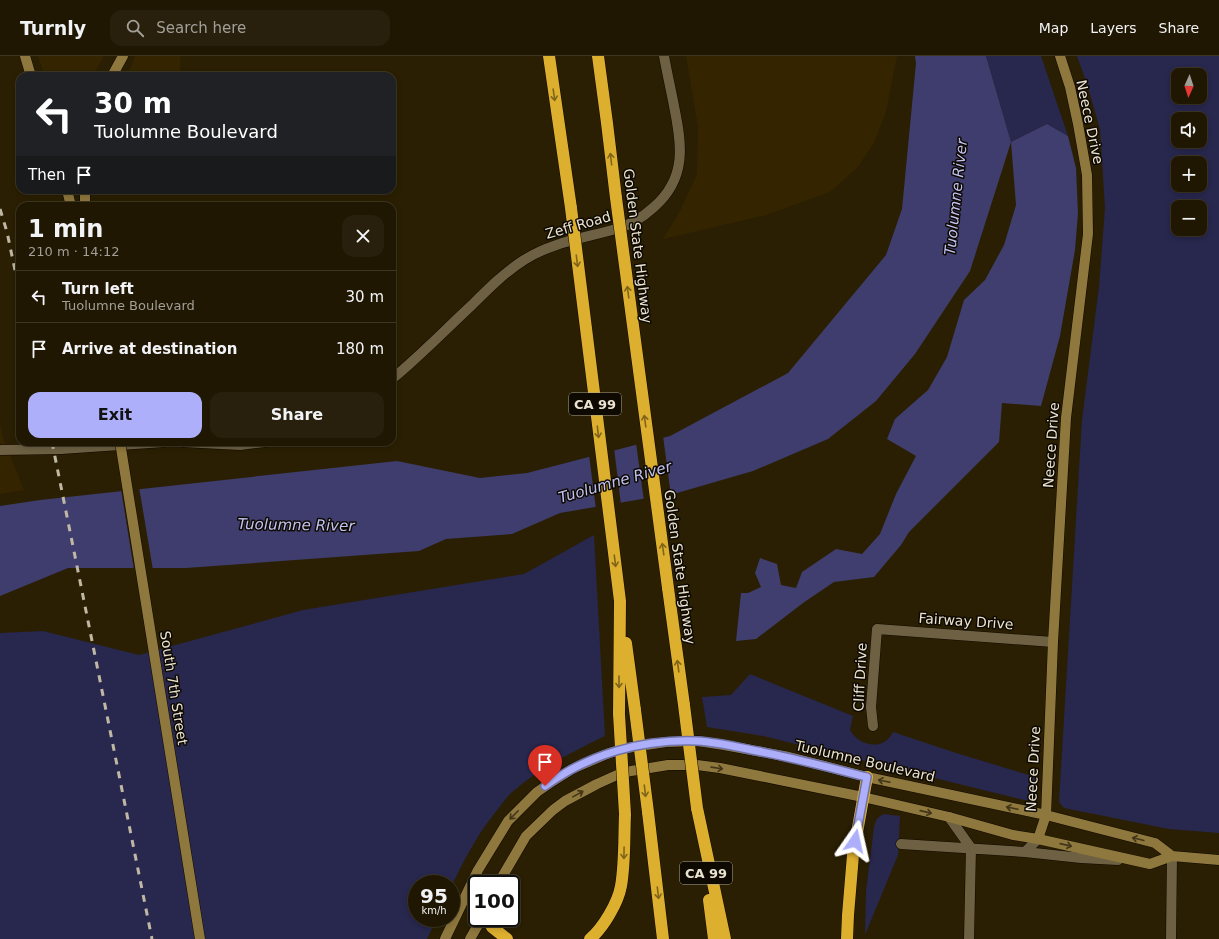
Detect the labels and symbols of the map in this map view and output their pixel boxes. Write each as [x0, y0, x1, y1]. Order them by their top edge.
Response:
north arrow [1171, 68, 1207, 104]
street label: Neece Drive [1073, 78, 1107, 166]
one-way arrow [550, 88, 558, 101]
water label: Tuolumne River [941, 137, 971, 256]
one-way arrow [608, 153, 615, 166]
street label: Golden State Highway [621, 168, 655, 324]
street label: Zeff Road [543, 208, 613, 242]
one-way arrow [573, 254, 581, 267]
one-way arrow [624, 286, 632, 299]
road number: CA 99 [569, 393, 621, 415]
street label: Neece Drive [1040, 402, 1062, 488]
one-way arrow [641, 414, 649, 427]
one-way arrow [595, 425, 602, 438]
water label: Tuolumne River [556, 457, 675, 507]
street label: Golden State Highway [661, 489, 699, 645]
water label: Tuolumne River [237, 515, 355, 535]
one-way arrow [659, 543, 667, 556]
one-way arrow [611, 554, 618, 567]
street label: Fairway Drive [918, 610, 1014, 632]
street label: South 7th Street [157, 630, 191, 747]
street label: Cliff Drive [850, 642, 870, 712]
one-way arrow [674, 660, 682, 673]
one-way arrow [615, 675, 623, 688]
street label: Neece Drive [1023, 726, 1043, 812]
street label: Tuolumne Boulevard [793, 737, 936, 785]
pin [528, 745, 562, 786]
one-way arrow [710, 764, 723, 772]
one-way arrow [878, 776, 891, 784]
one-way arrow [641, 784, 649, 797]
one-way arrow [572, 789, 584, 797]
one-way arrow [1005, 804, 1018, 812]
one-way arrow [919, 809, 932, 816]
one-way arrow [509, 810, 519, 820]
position arrow [834, 820, 876, 862]
one-way arrow [1132, 834, 1145, 842]
one-way arrow [1059, 842, 1072, 850]
one-way arrow [620, 846, 628, 859]
road number: CA 99 [680, 862, 732, 884]
speed limit sign: 100 [468, 875, 520, 927]
one-way arrow [654, 886, 661, 899]

